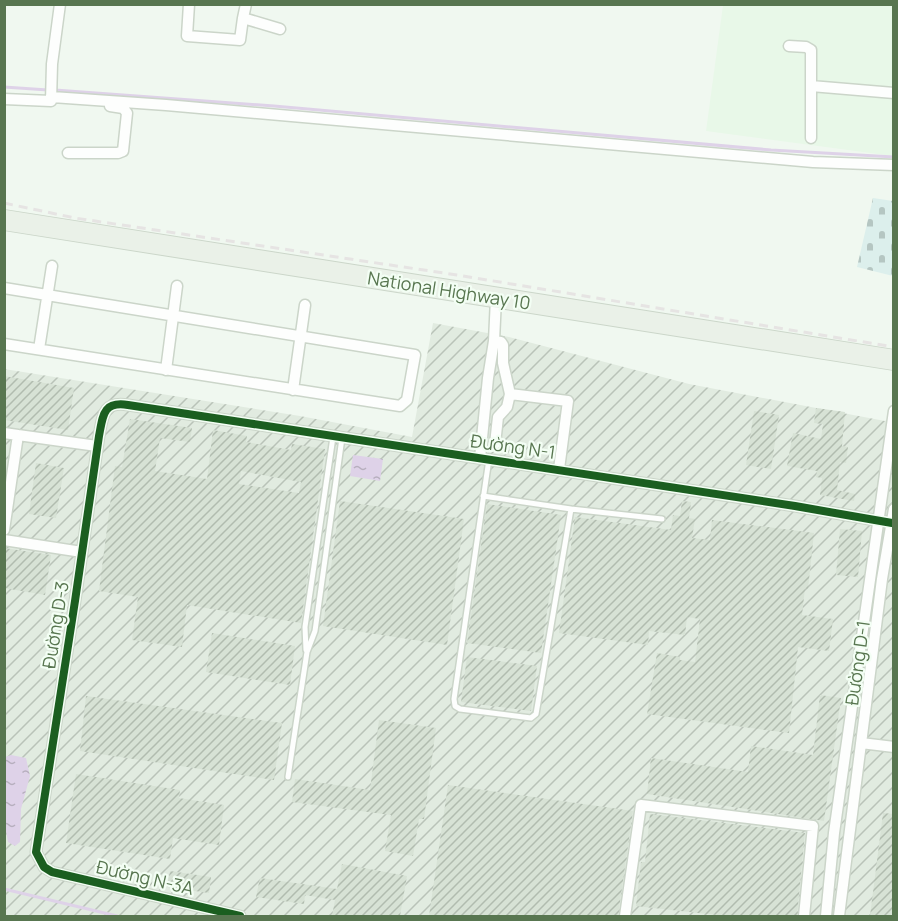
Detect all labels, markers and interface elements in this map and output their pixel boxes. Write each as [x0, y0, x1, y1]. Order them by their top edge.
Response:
street label: National Highway 10 [366, 265, 532, 315]
street label: Đường N-1 [469, 428, 557, 464]
street label: Đường D-3 [36, 580, 74, 670]
street label: Đường D-1 [839, 619, 875, 707]
street label: Đường N-3A [94, 854, 197, 900]

